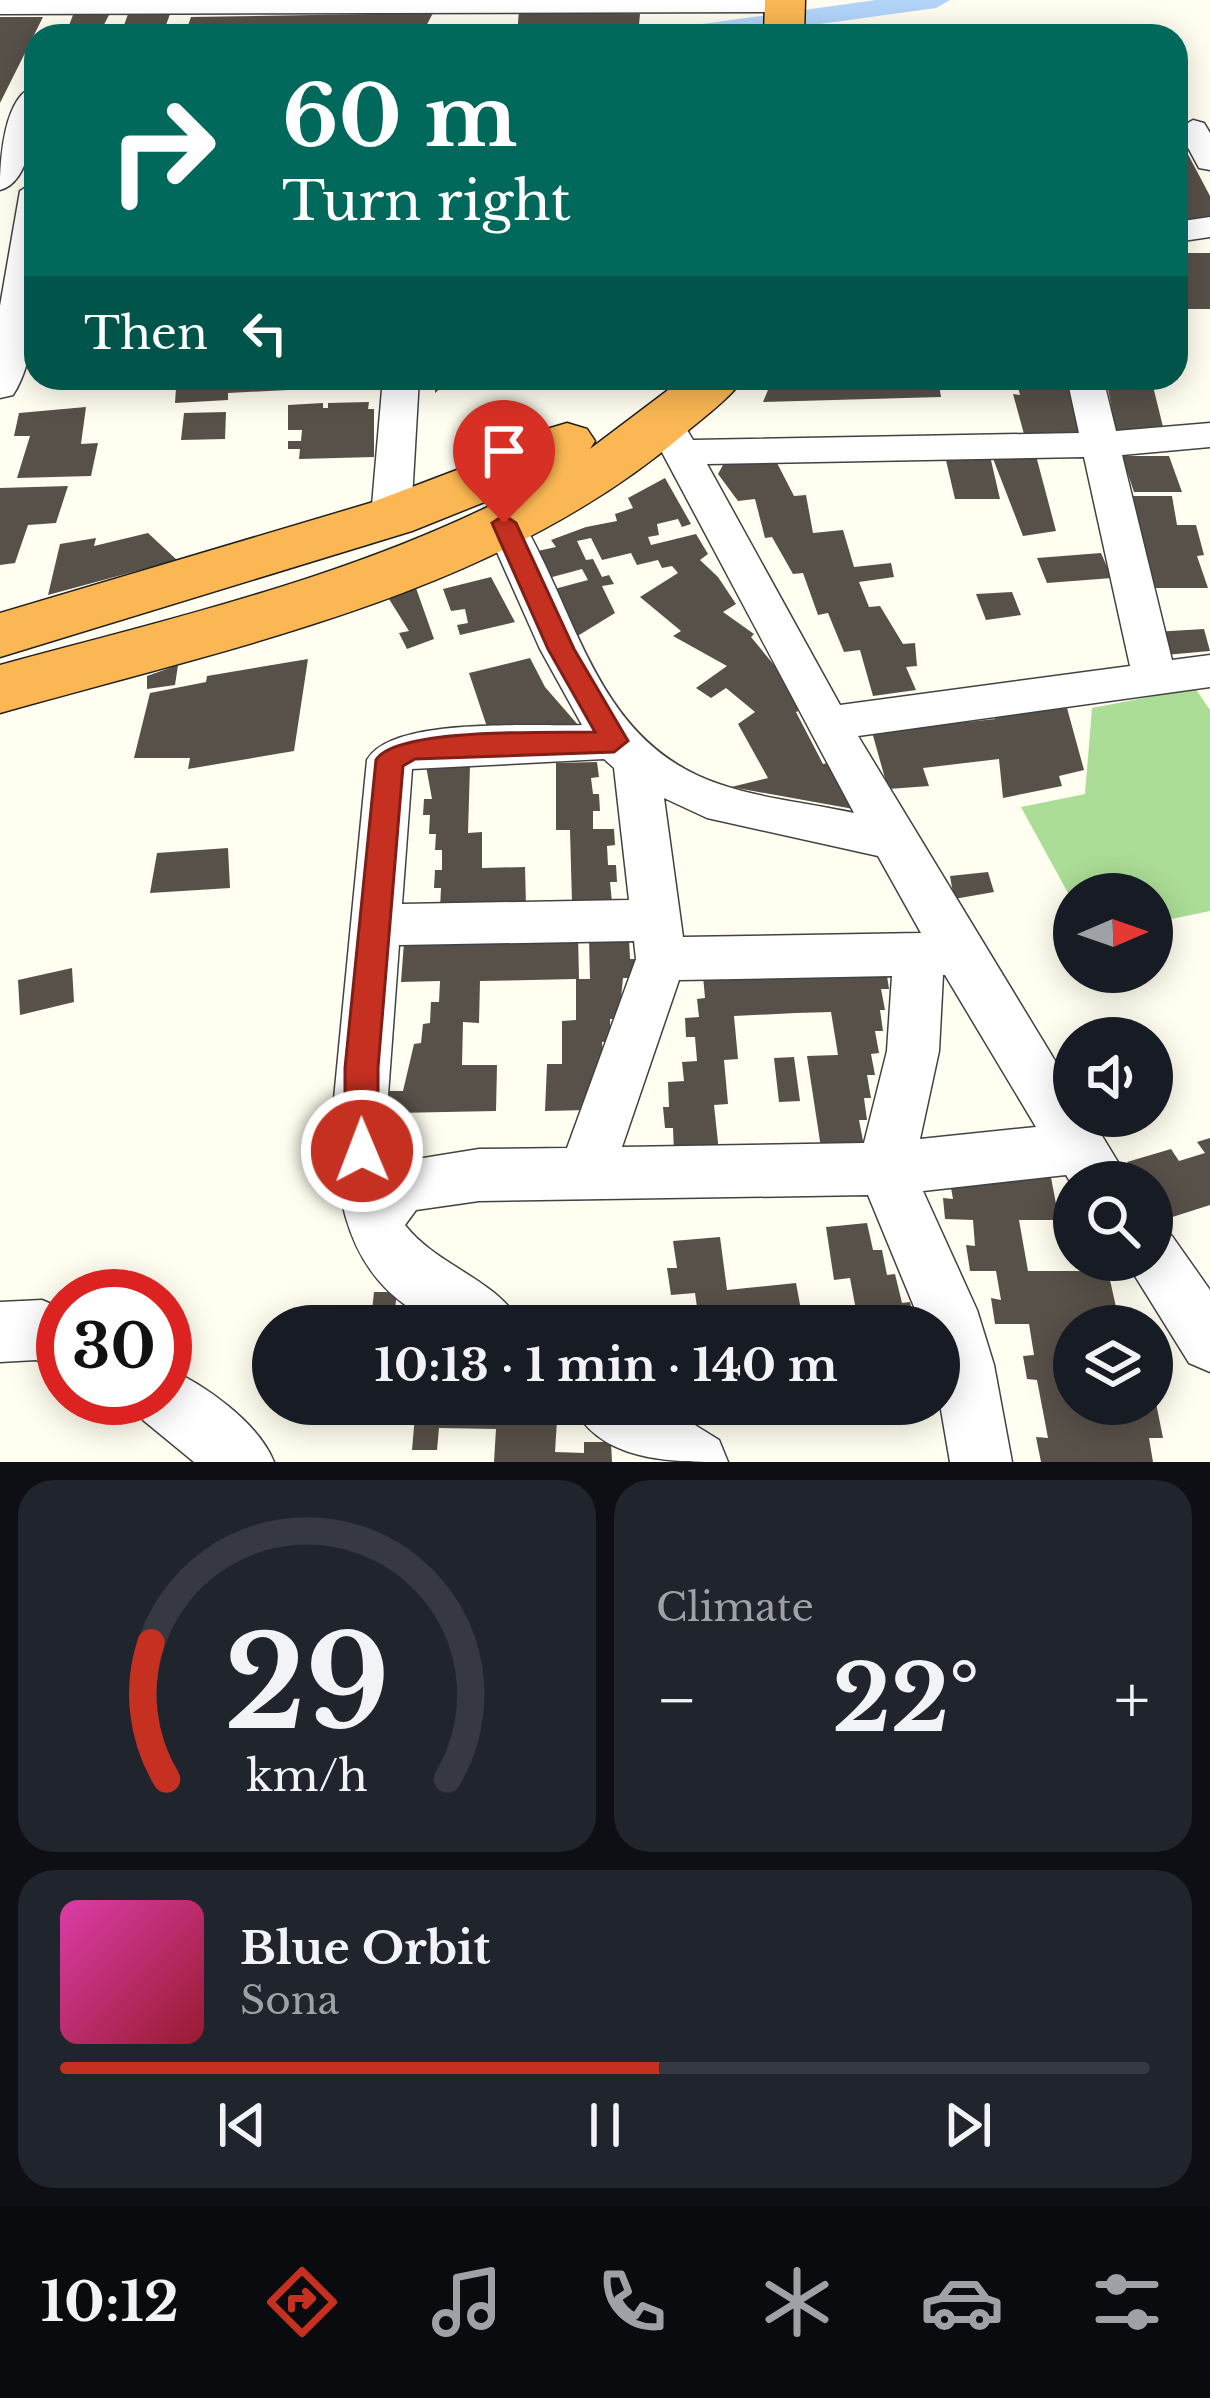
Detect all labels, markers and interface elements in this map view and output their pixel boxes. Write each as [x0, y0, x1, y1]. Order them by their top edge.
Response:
text: 60 m [282, 65, 517, 169]
icon: right [84, 72, 240, 228]
text: Turn right [282, 168, 571, 235]
icon: left [232, 300, 298, 366]
text: Then [84, 305, 208, 361]
pin [453, 400, 555, 523]
icon: arrive [471, 418, 537, 484]
north arrow [1053, 873, 1173, 993]
map controls [1053, 873, 1173, 1425]
button: sound [1053, 1017, 1173, 1137]
position arrow [299, 1088, 425, 1214]
button: search [1053, 1161, 1173, 1281]
speed limit sign: 30 [36, 1269, 192, 1425]
button: layers [1053, 1305, 1173, 1425]
text: 10:13 · 1 min · 140 m [374, 1337, 838, 1393]
text: Climate [656, 1583, 814, 1632]
text: 29 [224, 1607, 390, 1762]
text: 22° [832, 1644, 979, 1755]
text: − [656, 1659, 698, 1741]
text: + [1114, 1659, 1150, 1741]
text: km/h [246, 1749, 368, 1803]
text: Blue Orbit [240, 1920, 490, 1976]
text: Sona [240, 1976, 339, 2025]
icon: previous [209, 2092, 275, 2158]
icon: pause [572, 2092, 638, 2158]
icon: next [935, 2092, 1001, 2158]
icon: directions [260, 2260, 344, 2344]
icon: music [425, 2260, 509, 2344]
icon: phone [590, 2260, 674, 2344]
icon: climate [755, 2260, 839, 2344]
icon: car [920, 2260, 1004, 2344]
icon: filters [1085, 2260, 1169, 2344]
text: 10:12 [41, 2269, 179, 2336]

